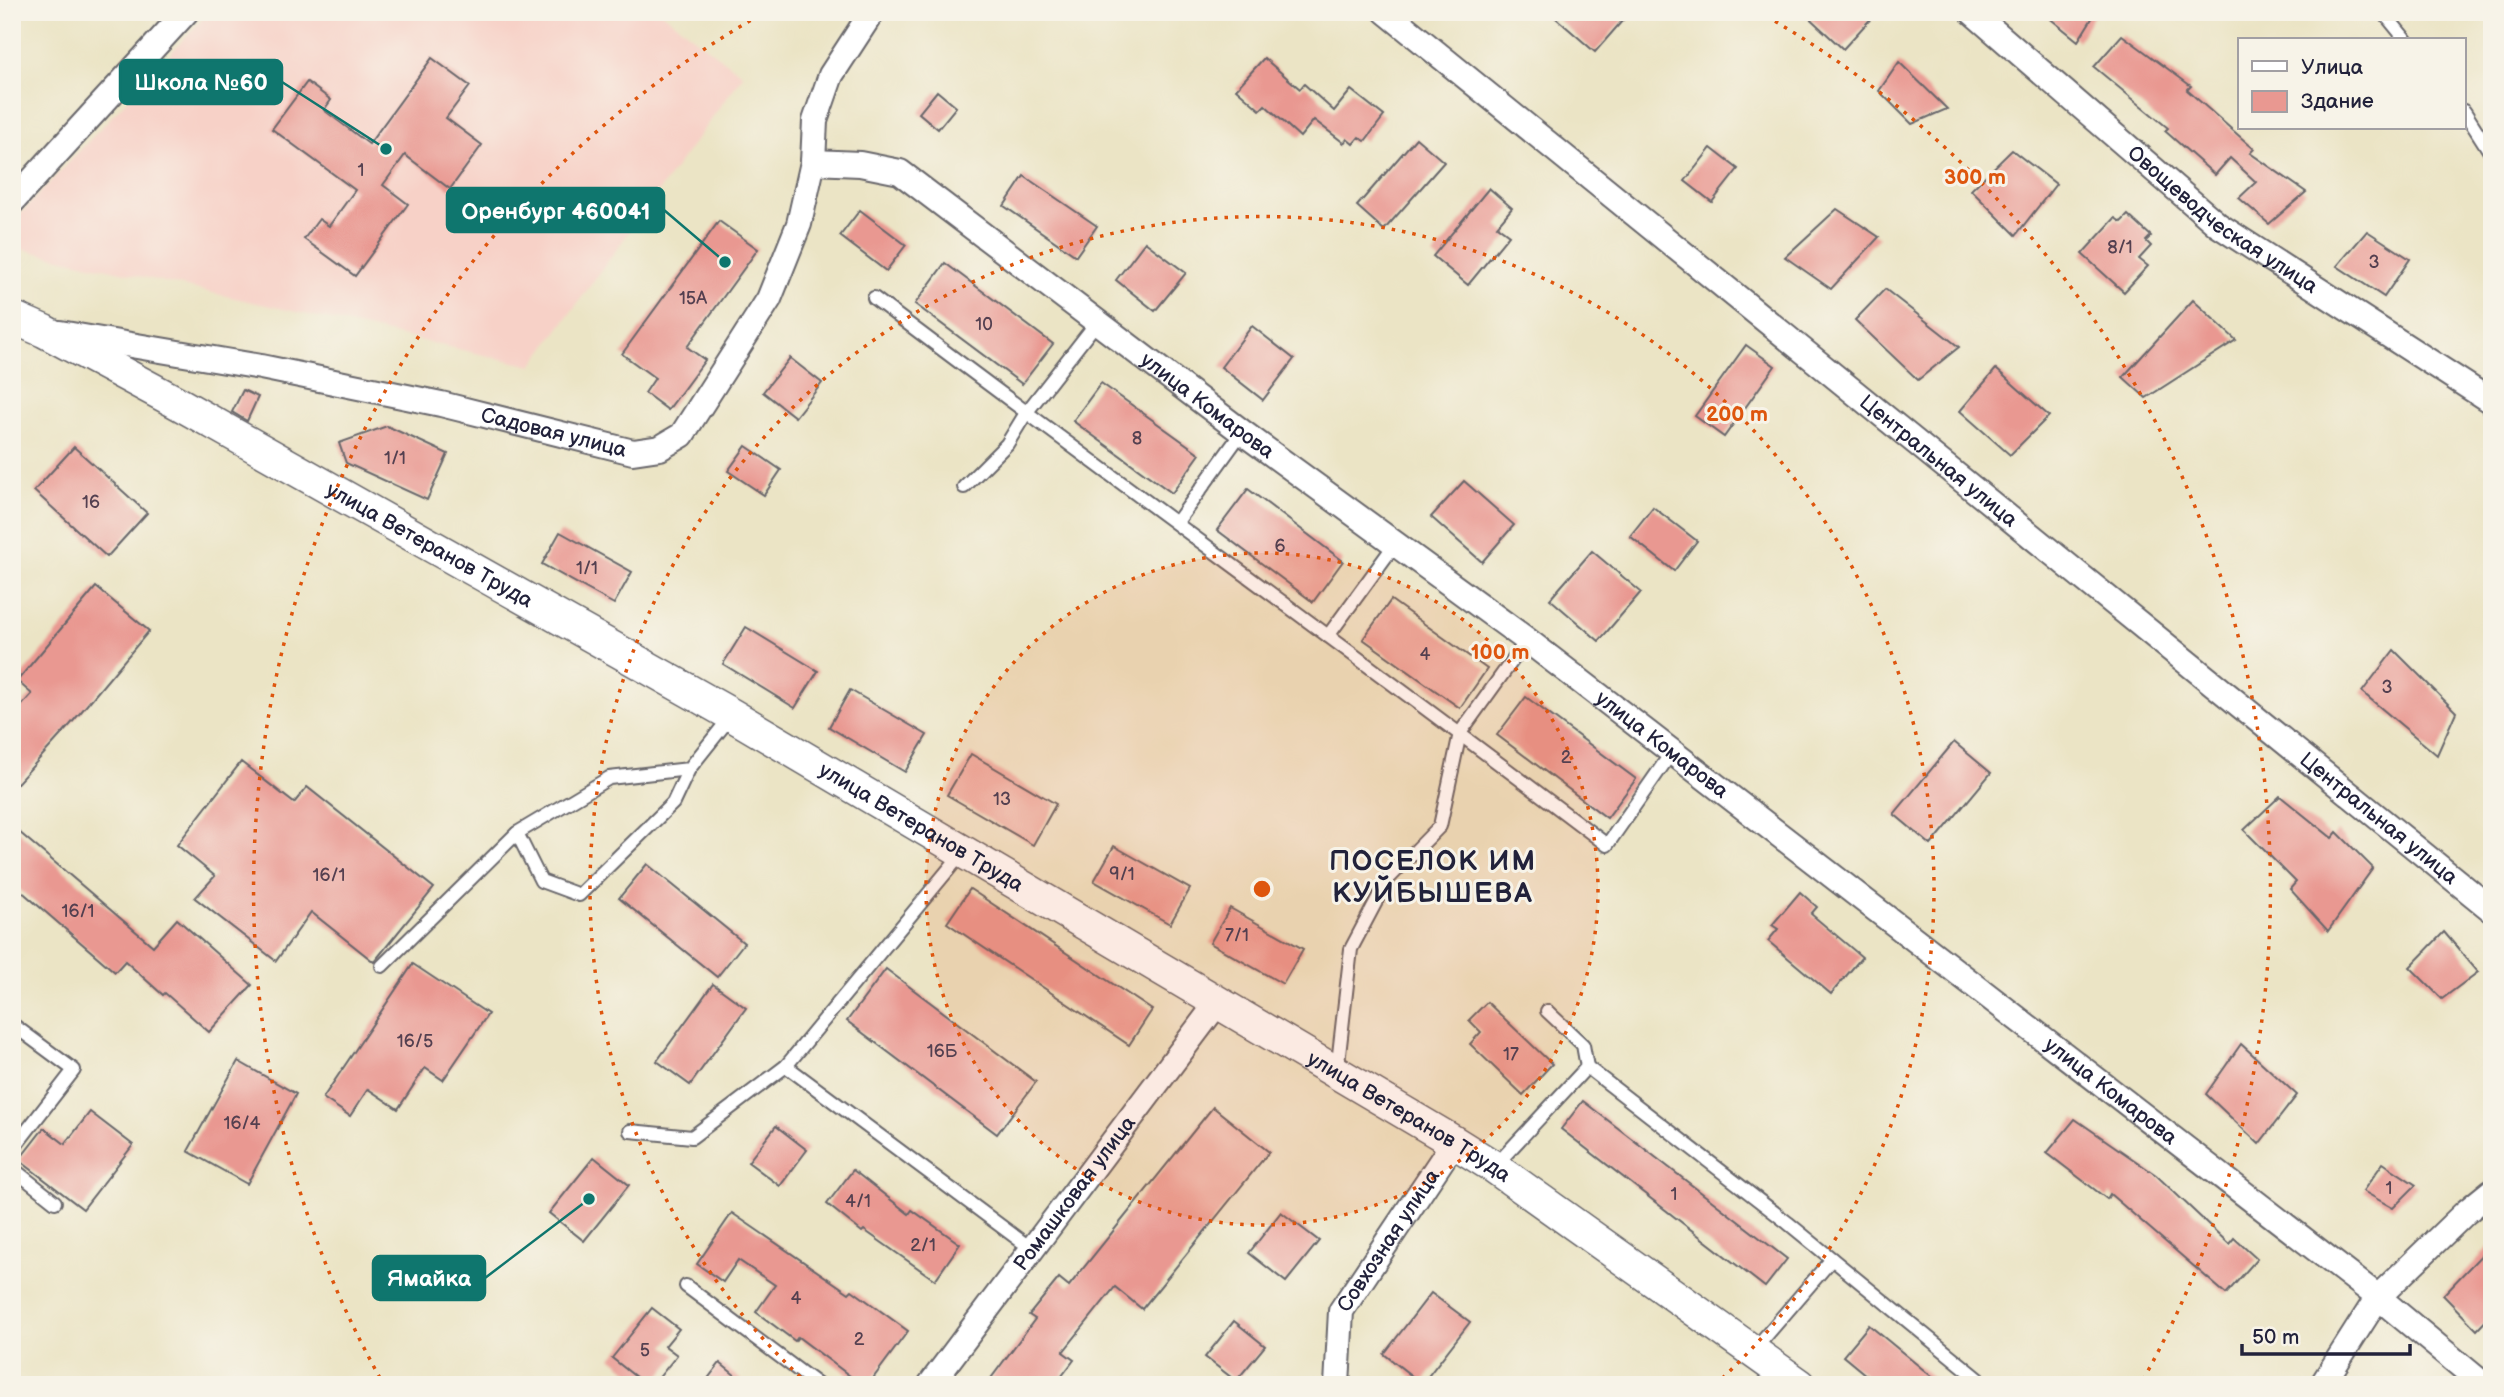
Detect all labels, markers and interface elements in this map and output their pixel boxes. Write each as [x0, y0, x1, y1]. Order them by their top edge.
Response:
legend [2238, 38, 2466, 130]
text: Улица [2301, 55, 2364, 80]
callout: Школа №60 [120, 60, 282, 104]
text: Школа №60 [134, 69, 268, 97]
text: Здание [2301, 89, 2374, 114]
street label: Овощеводческая улица [2122, 140, 2323, 299]
house number: 1 [358, 160, 364, 181]
text: 300 m [1944, 165, 2006, 190]
callout: Оренбург 460041 [447, 188, 664, 232]
text: Оренбург 460041 [462, 198, 650, 226]
house number: 8/1 [2107, 237, 2133, 258]
house number: 3 [2368, 252, 2380, 273]
house number: 15А [679, 288, 707, 309]
house number: 10 [975, 314, 993, 335]
street label: улица Комарова [1136, 347, 1279, 465]
street label: Центральная улица [1855, 390, 2023, 533]
street label: Садовая улица [478, 402, 630, 463]
text: 200 m [1706, 402, 1768, 427]
house number: 8 [1132, 428, 1142, 449]
house number: 1/1 [384, 448, 406, 469]
street label: улица Ветеранов Труда [322, 477, 538, 614]
house number: 16 [82, 492, 100, 513]
house number: 6 [1275, 536, 1286, 557]
house number: 1/1 [576, 558, 598, 579]
text: 100 m [1471, 640, 1529, 665]
house number: 4 [1420, 644, 1431, 665]
house number: 3 [2381, 677, 2393, 698]
street label: улица Комарова [1591, 686, 1734, 804]
house number: 2 [1561, 747, 1572, 768]
street label: Центральная улица [2295, 747, 2463, 890]
street label: улица Ветеранов Труда [815, 757, 1028, 898]
house number: 13 [993, 789, 1011, 810]
district label: ПОСЕЛОК ИМ КУЙБЫШЕВА [1329, 845, 1537, 910]
house number: 9/1 [1109, 864, 1135, 885]
house number: 16/1 [312, 865, 346, 886]
centre of rings [1250, 877, 1274, 901]
house number: 16/1 [61, 901, 95, 922]
house number: 7/1 [1225, 925, 1249, 946]
house number: 16/5 [397, 1031, 433, 1052]
street label: улица Комарова [2039, 1032, 2182, 1151]
house number: 16Б [927, 1041, 958, 1062]
house number: 17 [1503, 1044, 1519, 1065]
street label: улица Ветеранов Труда [1303, 1046, 1516, 1188]
street label: Ромашковая улица [1008, 1111, 1141, 1276]
house number: 16/4 [223, 1113, 261, 1134]
street label: Совхозная улица [1332, 1164, 1445, 1317]
house number: 1 [2386, 1178, 2392, 1199]
house number: 1 [1671, 1184, 1677, 1205]
house number: 4/1 [845, 1191, 871, 1212]
house number: 2/1 [910, 1235, 936, 1256]
callout: Ямайка [373, 1256, 485, 1300]
text: Ямайка [387, 1265, 472, 1293]
house number: 4 [791, 1288, 802, 1309]
scale bar [2242, 1313, 2410, 1357]
text: 50 m [2252, 1325, 2299, 1350]
house number: 2 [854, 1329, 865, 1350]
house number: 5 [640, 1340, 650, 1361]

